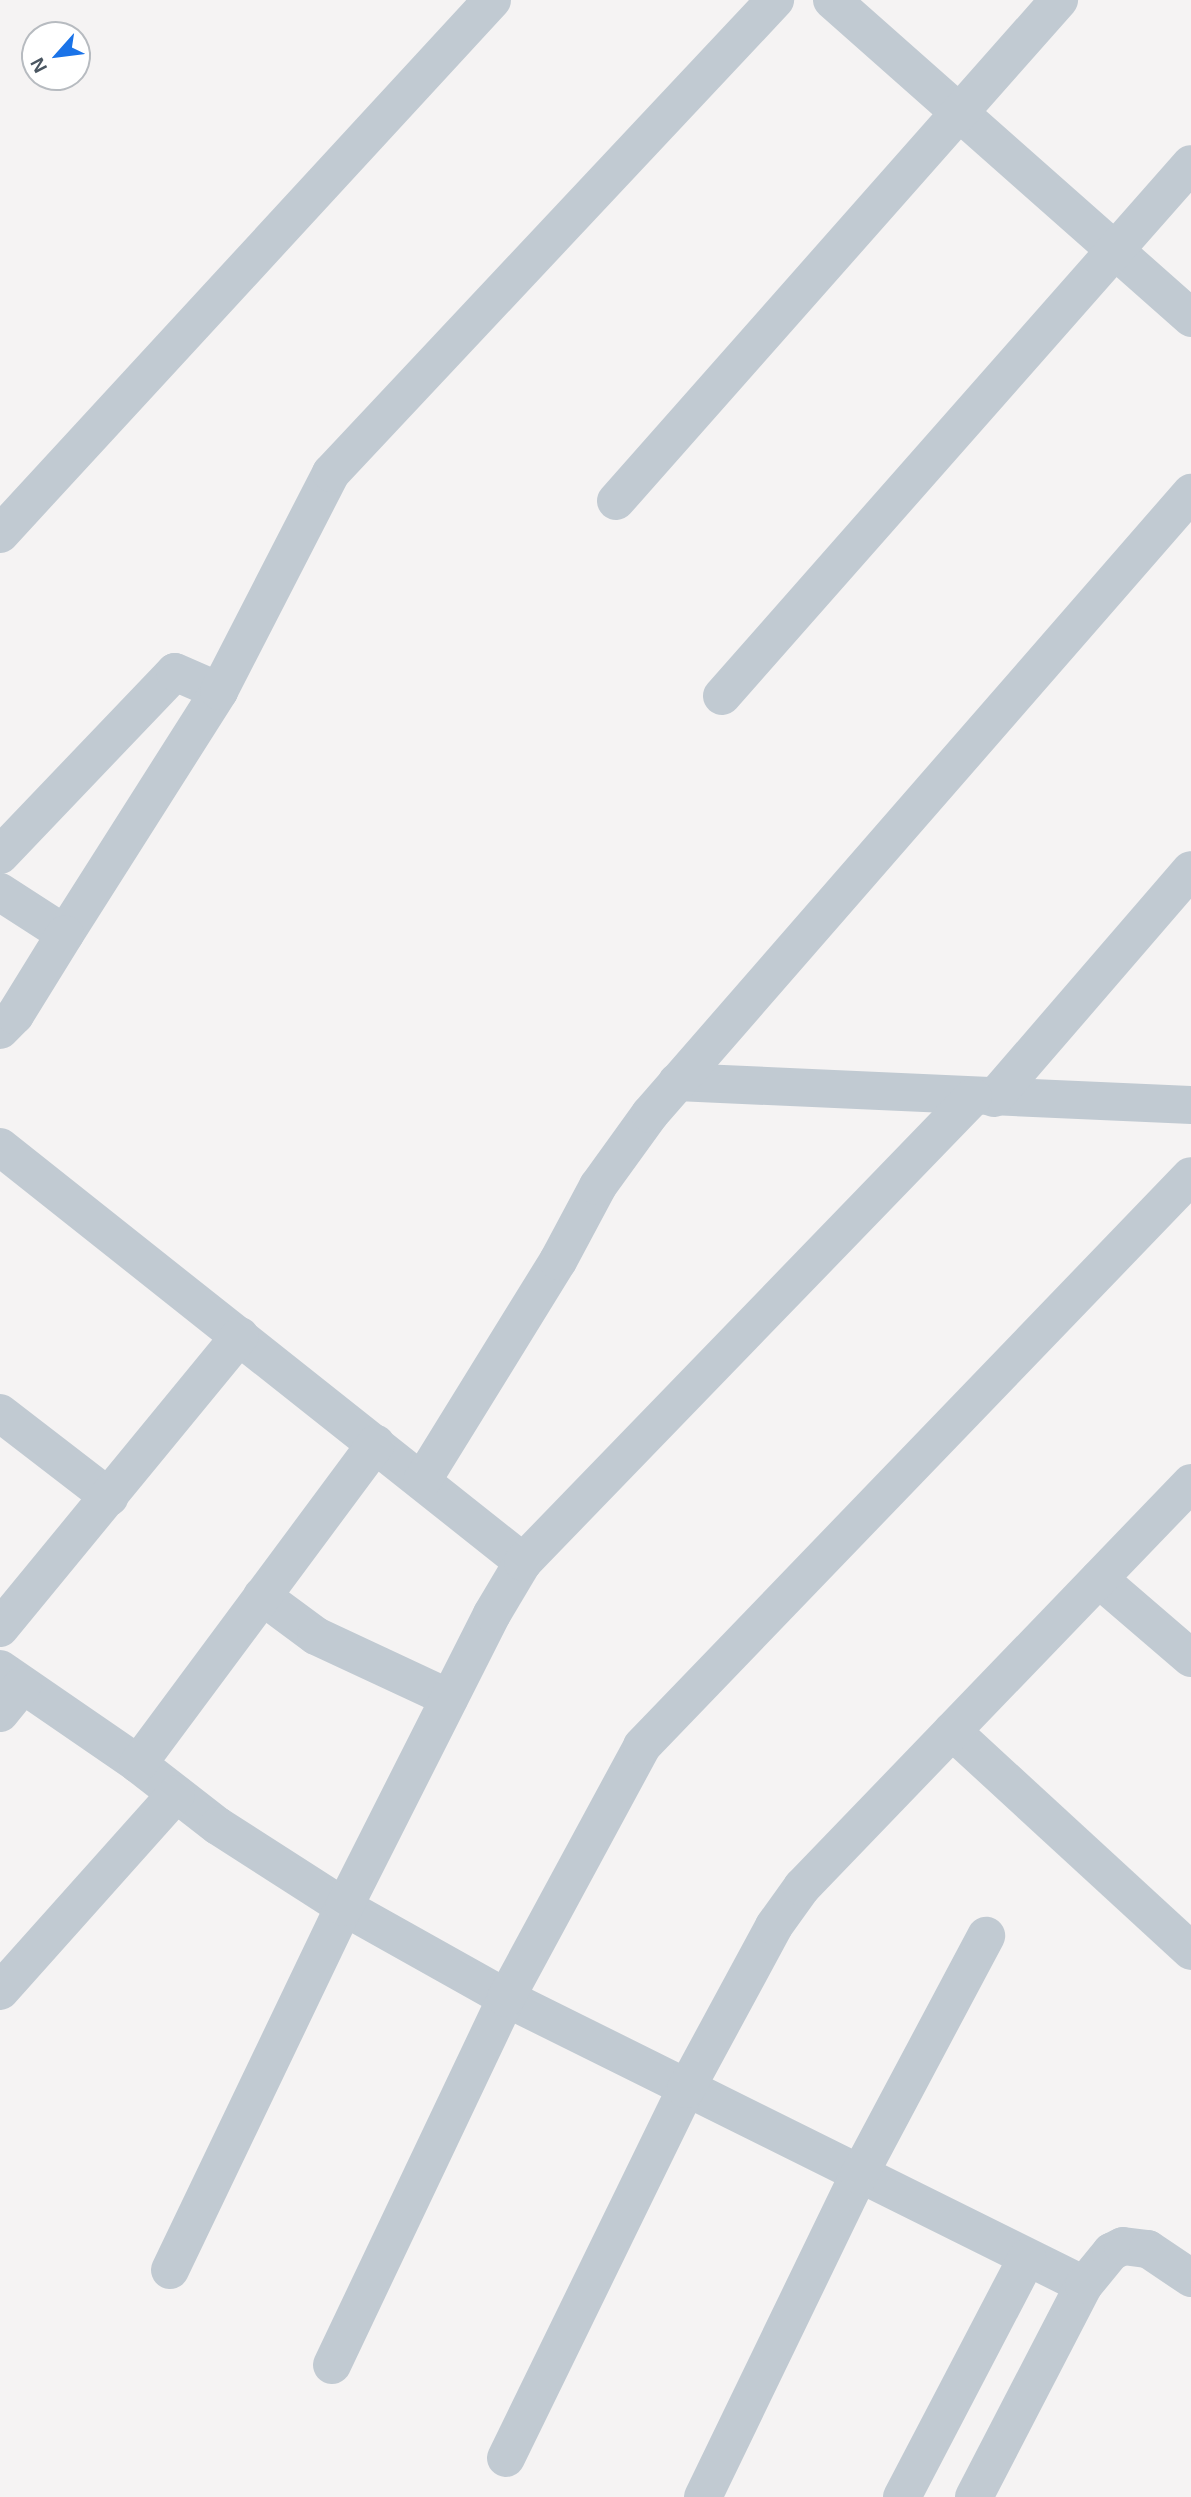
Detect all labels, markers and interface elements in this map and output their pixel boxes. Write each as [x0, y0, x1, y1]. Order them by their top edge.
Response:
north arrow [21, 21, 91, 91]
text: N [26, 54, 51, 76]

